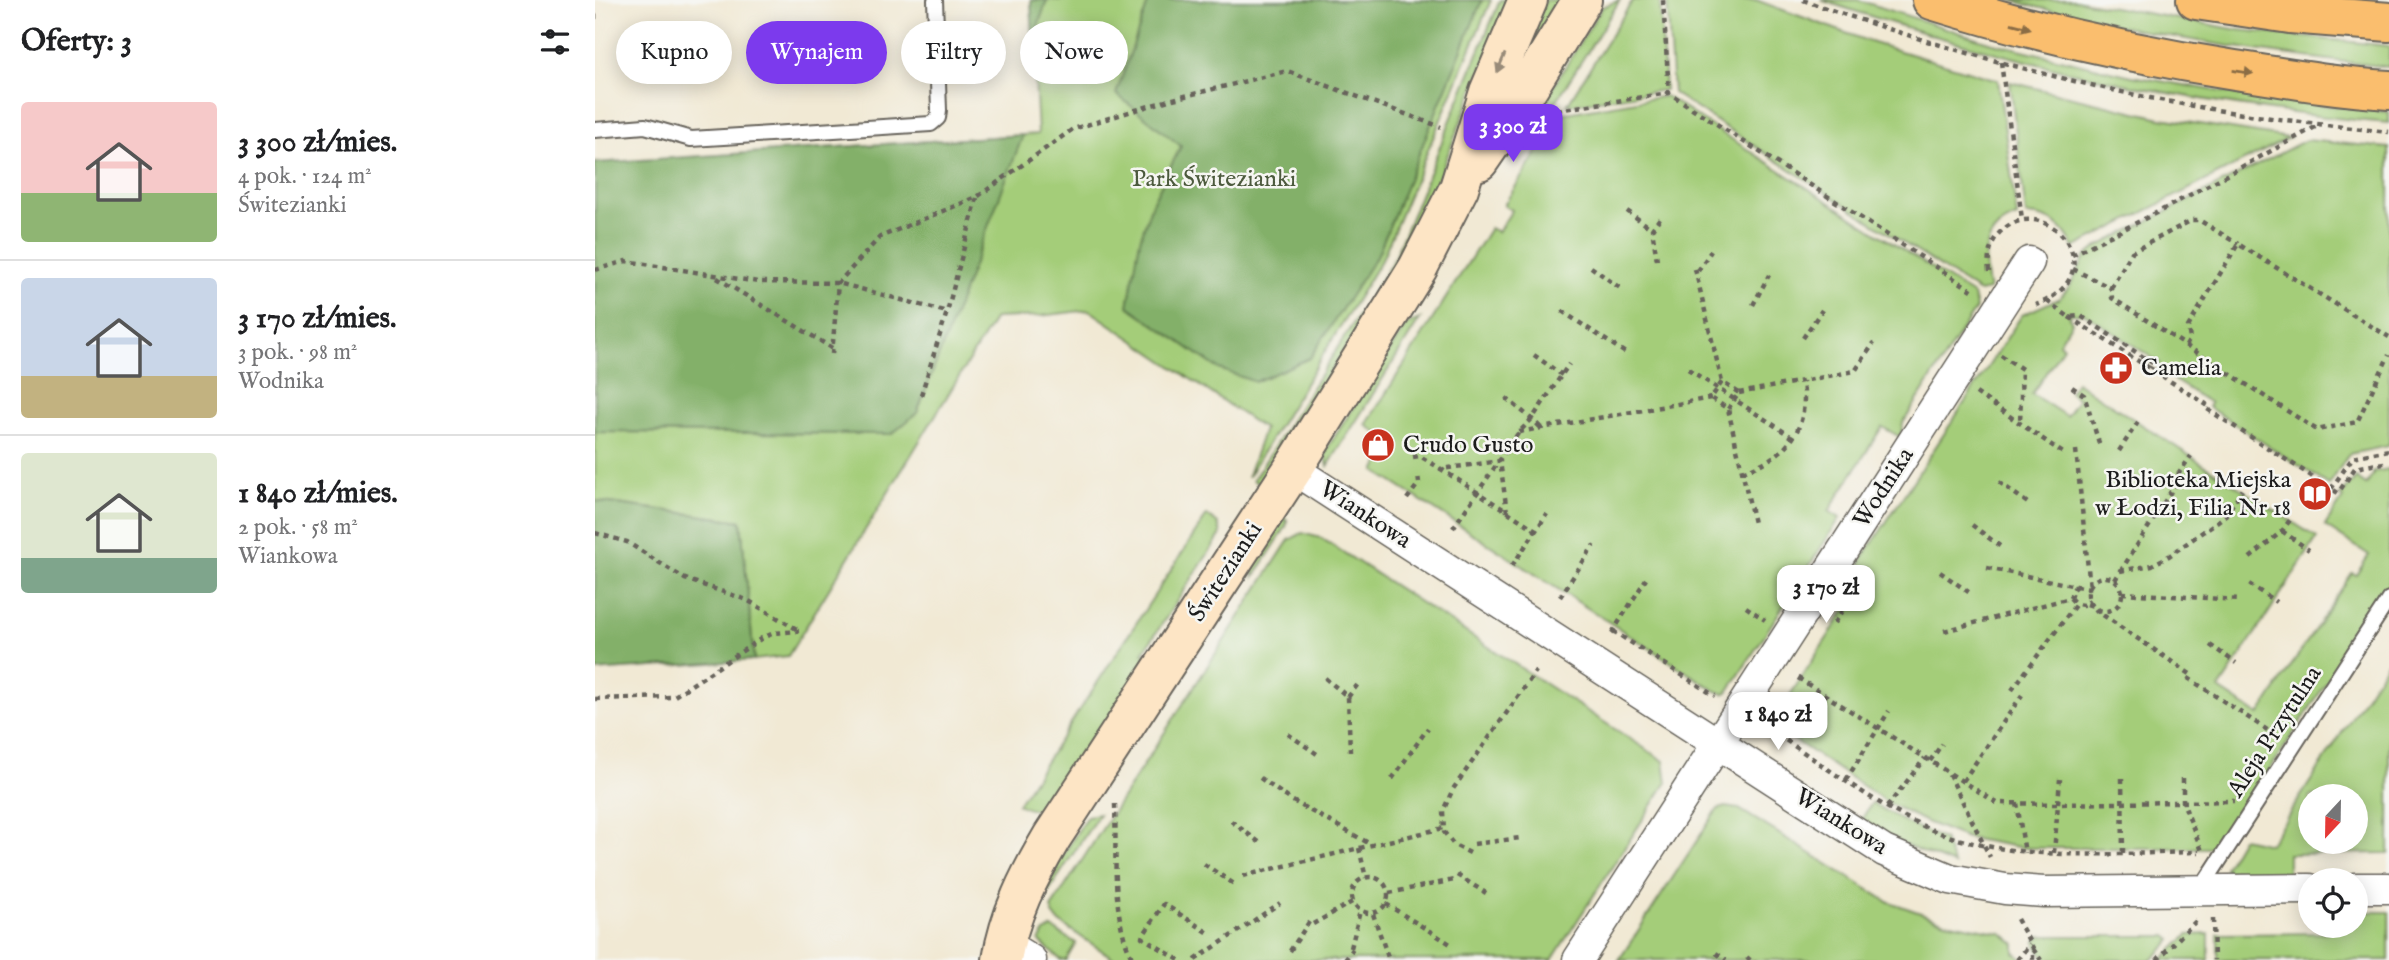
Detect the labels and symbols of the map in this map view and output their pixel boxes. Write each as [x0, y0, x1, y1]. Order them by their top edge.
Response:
one-way arrow [2010, 21, 2032, 32]
one-way arrow [1496, 53, 1507, 74]
one-way arrow [2232, 67, 2254, 78]
pin: 3 300 zł [1441, 104, 1585, 164]
park label: Park Świtezianki [1132, 164, 1296, 195]
pharmacy icon: Camelia [2097, 349, 2135, 387]
place label: Camelia [2141, 353, 2222, 384]
shop icon: Crudo Gusto [1359, 426, 1397, 464]
place label: Crudo Gusto [1403, 430, 1533, 461]
street label: Wodnika [1847, 441, 1922, 534]
place label: Biblioteka Miejska w Łodzi, Filia Nr 18 [2095, 465, 2292, 524]
street label: Wiankowa [1313, 474, 1418, 557]
library icon: Biblioteka Miejska w Łodzi, Filia Nr 18 [2296, 475, 2334, 513]
street label: Świtezianki [1182, 516, 1270, 628]
pin: 3 170 zł [1754, 566, 1898, 625]
street label: Aleja Przytulna [2220, 660, 2329, 805]
pin: 1 840 zł [1706, 692, 1850, 752]
street label: Wiankowa [1789, 781, 1894, 863]
north arrow [2298, 784, 2368, 854]

